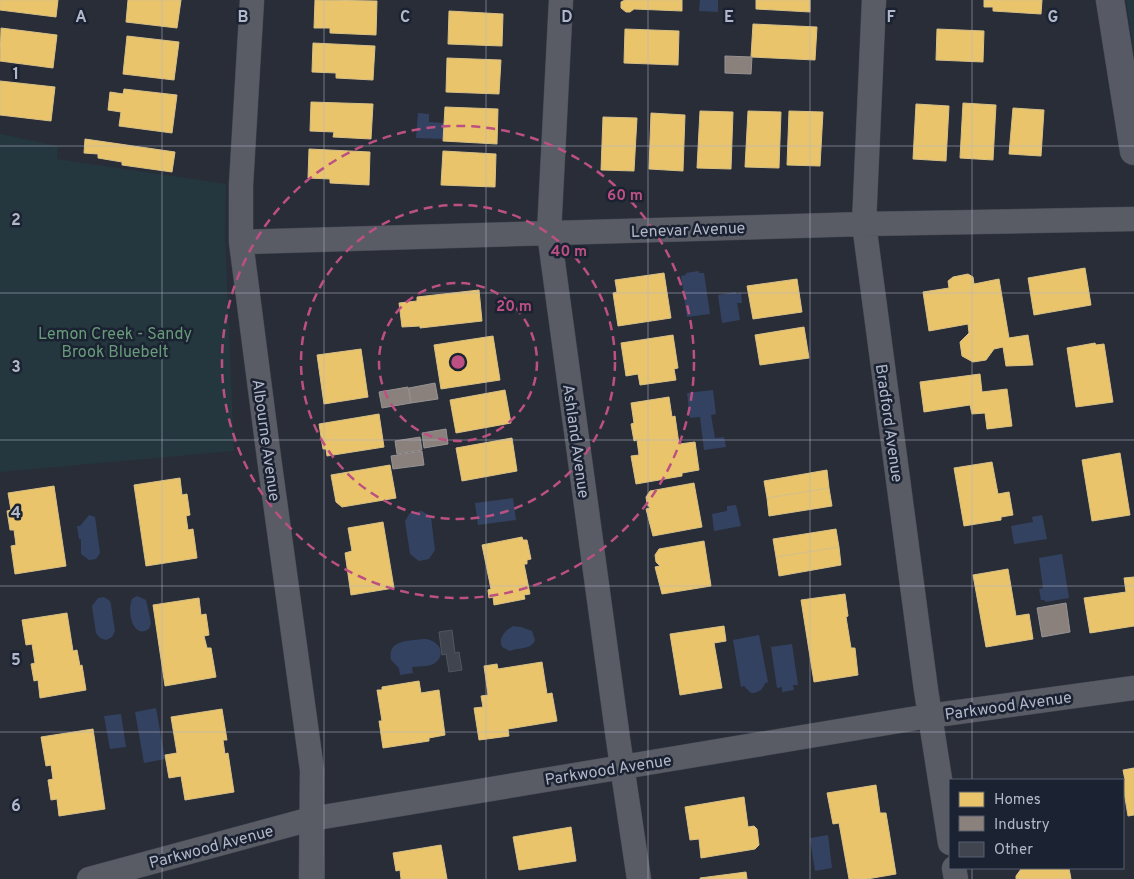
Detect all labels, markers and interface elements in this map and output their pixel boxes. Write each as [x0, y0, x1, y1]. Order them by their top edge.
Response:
text: A [75, 8, 87, 28]
text: B [237, 8, 249, 28]
text: C [400, 8, 410, 28]
text: D [561, 8, 573, 28]
text: E [724, 8, 734, 28]
text: F [886, 8, 896, 28]
text: G [1048, 8, 1058, 28]
text: 1 [13, 65, 19, 85]
text: 60 m [607, 187, 643, 206]
text: 2 [11, 211, 21, 231]
street label: Lenevar Avenue [630, 219, 746, 243]
text: 40 m [551, 243, 587, 262]
text: 20 m [496, 298, 532, 317]
park label: Lemon Creek - Sandy Brook Bluebelt [38, 325, 192, 363]
centre of rings [449, 353, 467, 371]
text: 3 [11, 358, 21, 378]
street label: Bradford Avenue [870, 363, 906, 484]
street label: Albourne Avenue [247, 378, 283, 503]
street label: Ashland Avenue [557, 383, 593, 500]
text: 4 [11, 504, 21, 524]
text: 5 [11, 651, 21, 671]
street label: Parkwood Avenue [943, 688, 1073, 726]
street label: Parkwood Avenue [544, 751, 673, 791]
legend [949, 779, 1124, 869]
text: Homes [994, 791, 1041, 810]
text: 6 [11, 797, 21, 817]
text: Industry [994, 816, 1050, 835]
street label: Parkwood Avenue [147, 822, 276, 874]
text: Other [994, 841, 1033, 860]

